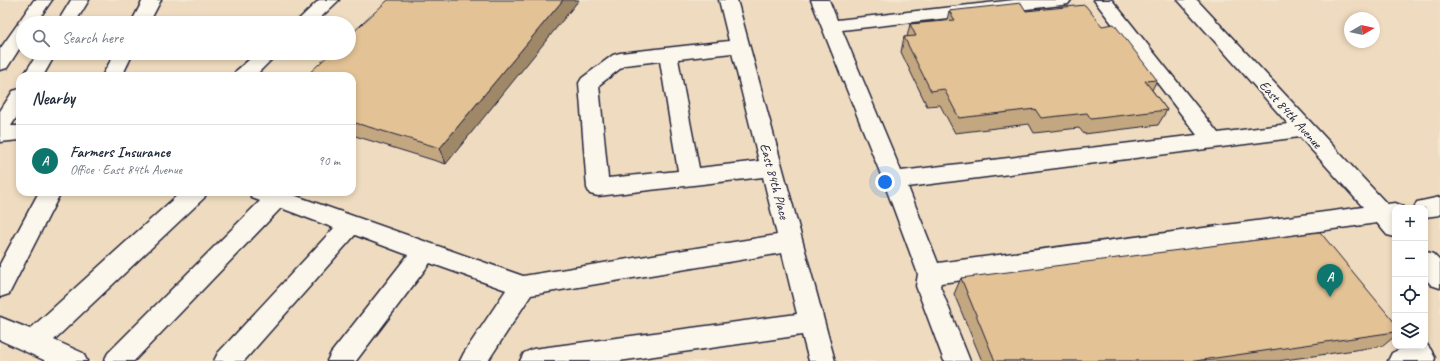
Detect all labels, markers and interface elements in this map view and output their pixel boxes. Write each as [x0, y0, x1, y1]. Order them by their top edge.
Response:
north arrow [1344, 12, 1380, 48]
search box [16, 16, 356, 60]
icon: search [30, 27, 52, 49]
text: Search here [62, 29, 123, 48]
street label: East 84th Avenue [1256, 77, 1327, 153]
text: Nearby [32, 88, 75, 109]
street label: East 84th Place [756, 141, 793, 222]
text: Farmers Insurance [70, 143, 170, 162]
text: A [42, 153, 48, 169]
text: 90 m [318, 153, 340, 169]
text: Office · East 84th Avenue [70, 162, 182, 178]
your location [875, 172, 895, 192]
map controls [1392, 205, 1428, 349]
button: + [1392, 205, 1428, 241]
button: − [1392, 241, 1428, 277]
pin: A [1317, 264, 1343, 297]
button: locate [1392, 277, 1428, 313]
button: layers [1392, 313, 1428, 349]

